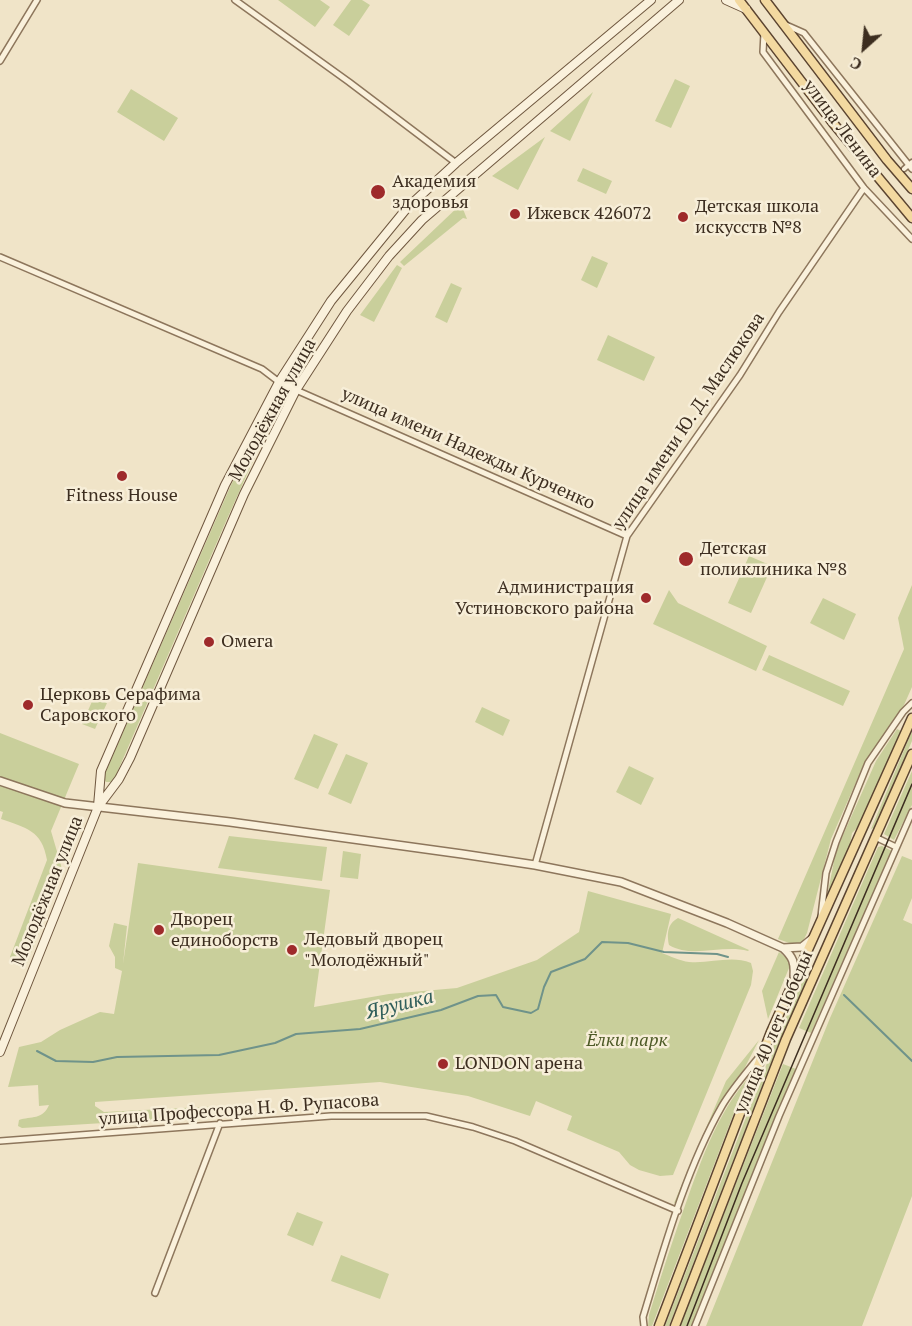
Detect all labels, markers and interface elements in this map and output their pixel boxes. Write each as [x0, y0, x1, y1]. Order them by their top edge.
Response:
north arrow [834, 18, 894, 78]
text: С [846, 52, 865, 76]
street label: улица Ленина [798, 76, 886, 182]
place label: Академия здоровья [392, 171, 476, 213]
marker: Академия здоровья [369, 183, 387, 201]
place label: Детская школа искусств №8 [695, 196, 819, 238]
place label: Ижевск 426072 [527, 203, 652, 225]
marker: Ижевск 426072 [508, 207, 522, 221]
marker: Детская школа искусств №8 [676, 210, 690, 224]
street label: улица имени Ю. Д. Маслюкова [608, 309, 770, 533]
street label: Молодёжная улица [225, 335, 321, 485]
street label: улица имени Надежды Курченко [338, 383, 598, 515]
marker: Fitness House [115, 469, 129, 483]
place label: Fitness House [66, 485, 178, 507]
place label: Детская поликлиника №8 [700, 538, 847, 580]
marker: Детская поликлиника №8 [677, 550, 695, 568]
place label: Администрация Устиновского района [455, 577, 634, 620]
marker: Администрация Устиновского района [639, 591, 653, 605]
place label: Омега [221, 631, 273, 653]
marker: Омега [202, 635, 216, 649]
place label: Церковь Серафима Саровского [40, 684, 201, 726]
marker: Церковь Серафима Саровского [21, 698, 35, 712]
street label: Молодёжная улица [8, 813, 88, 969]
place label: Дворец единоборств [171, 909, 278, 952]
marker: Дворец единоборств [152, 923, 166, 937]
place label: Ледовый дворец "Молодёжный" [304, 929, 443, 972]
marker: Ледовый дворец "Молодёжный" [285, 943, 299, 957]
street label: улица 40 лет Победы [730, 947, 818, 1117]
water label: Ярушка [364, 985, 436, 1025]
park label: Ёлки парк [586, 1030, 668, 1052]
place label: LONDON арена [455, 1053, 583, 1075]
marker: LONDON арена [436, 1057, 450, 1071]
street label: улица Профессора Н. Ф. Рупасова [98, 1089, 380, 1131]

